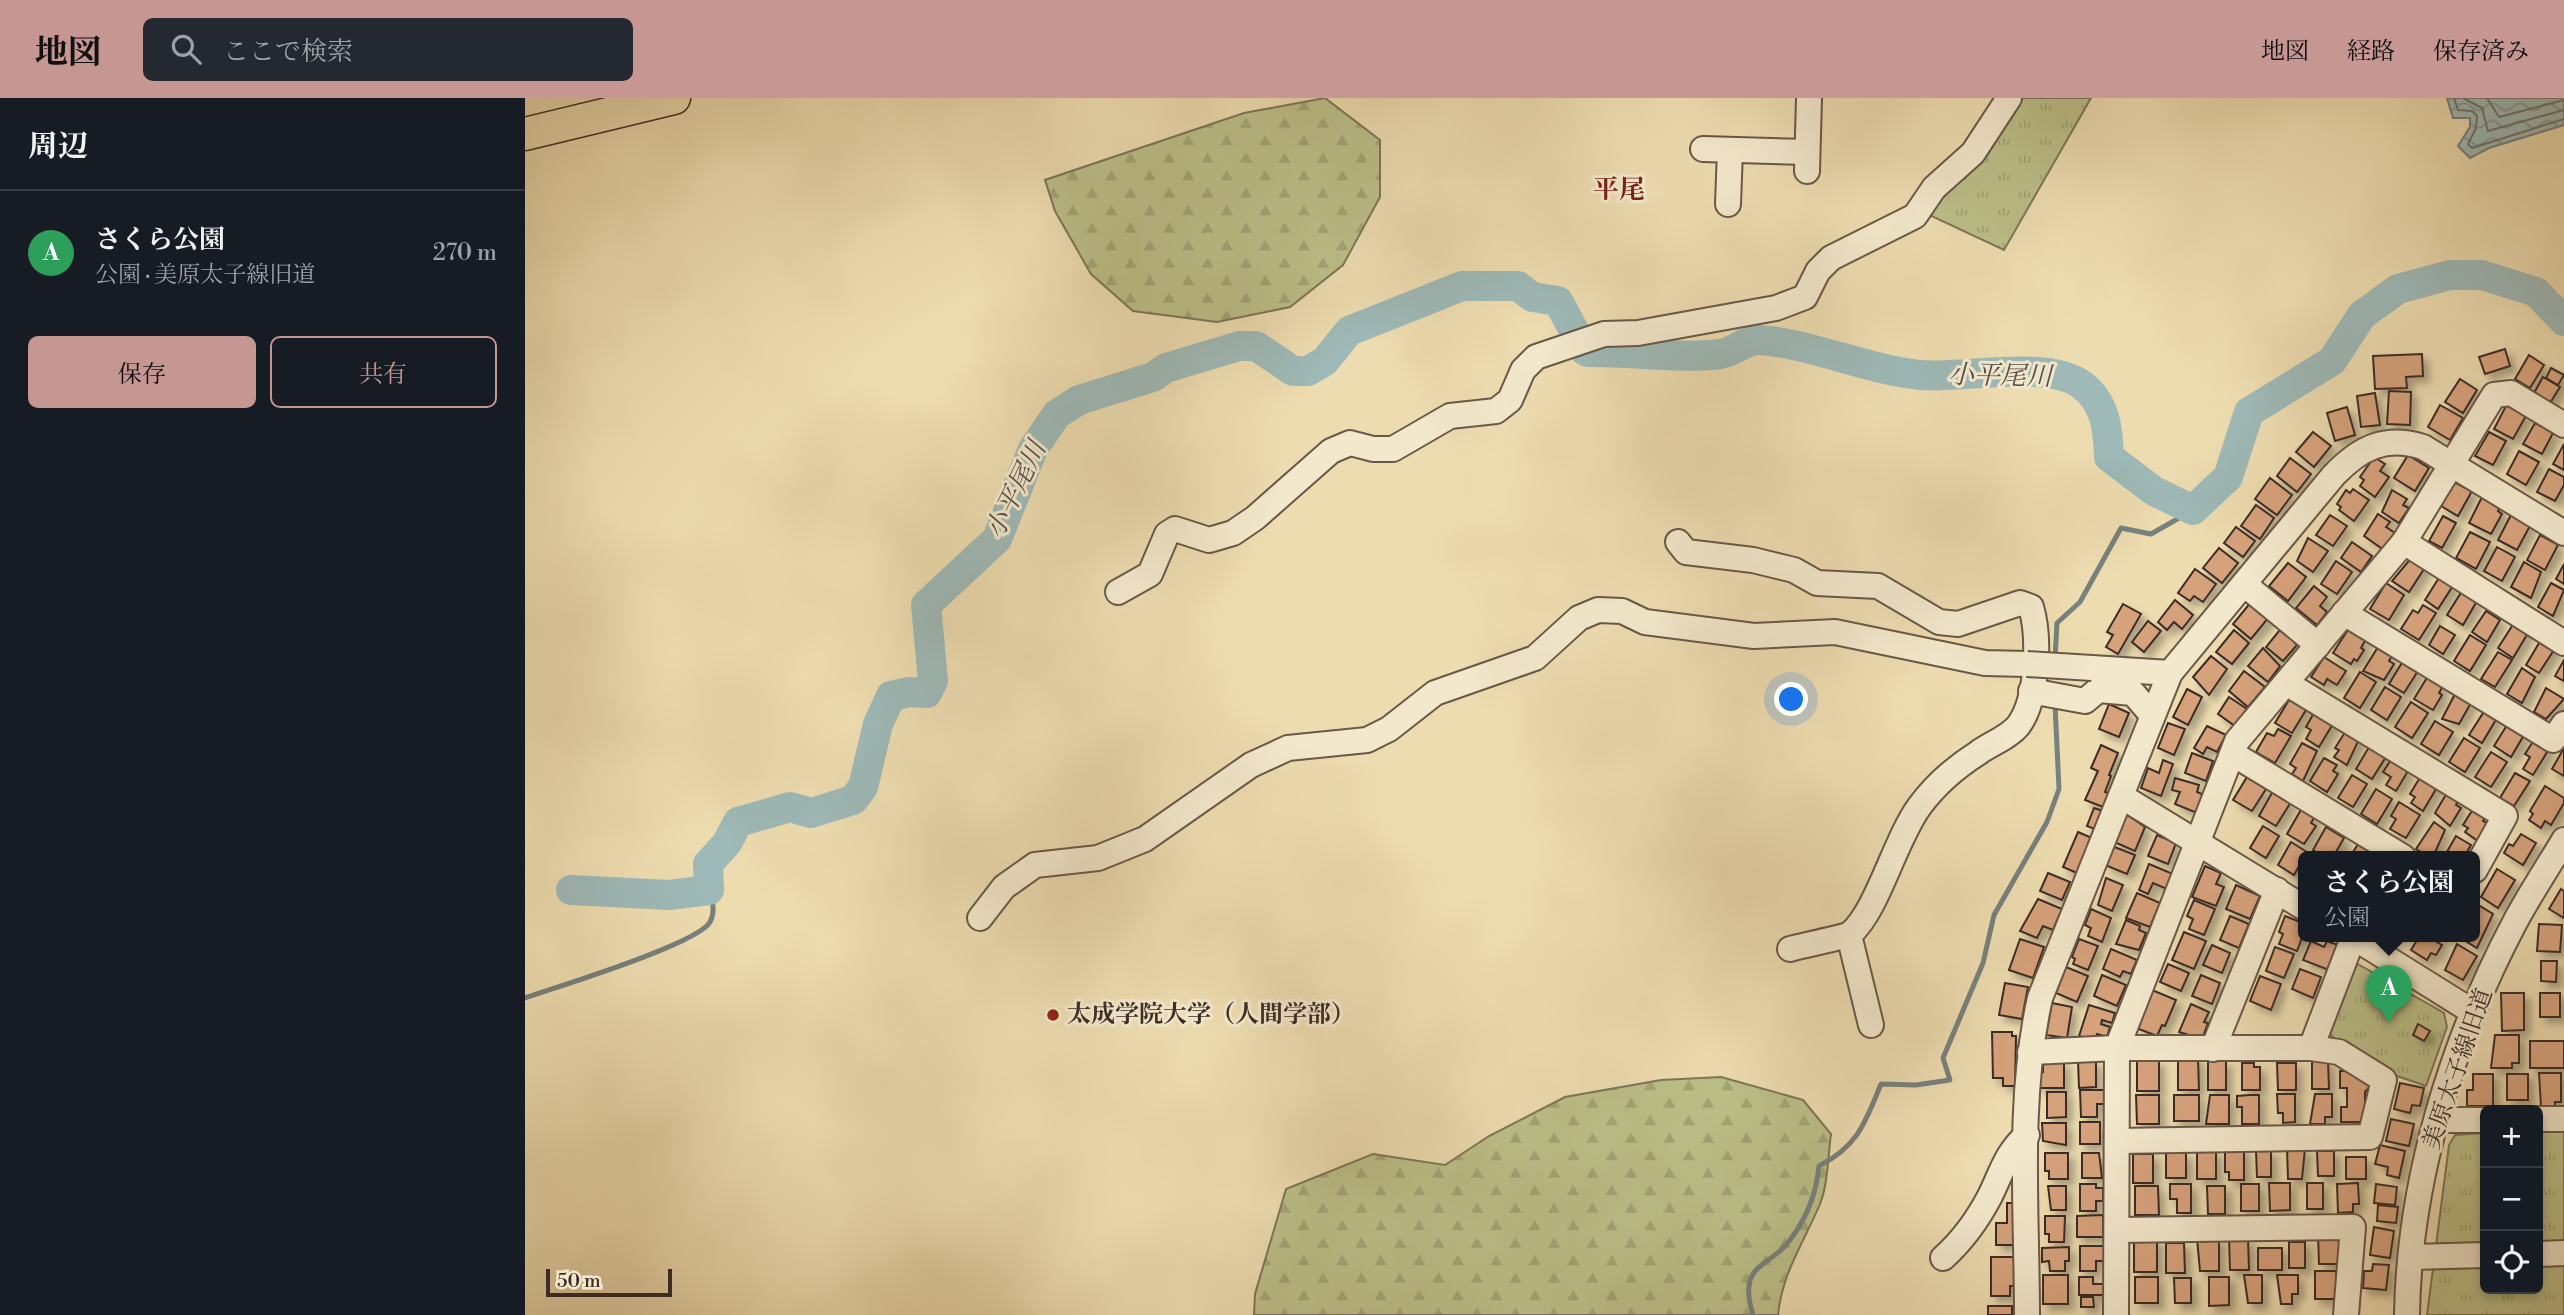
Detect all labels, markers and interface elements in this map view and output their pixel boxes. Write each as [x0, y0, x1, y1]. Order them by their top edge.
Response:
search box [143, 18, 633, 81]
icon: search [167, 30, 205, 68]
text: 地図 [35, 33, 101, 74]
text: ここで検索 [223, 36, 353, 68]
text: 地図 [2261, 37, 2309, 67]
text: 経路 [2347, 37, 2395, 67]
text: 保存済み [2433, 37, 2529, 67]
text: 周辺 [28, 128, 88, 166]
district label: 平尾 [1593, 174, 1645, 206]
text: さくら公園 [95, 224, 225, 256]
text: A [43, 239, 59, 267]
text: 270 m [433, 239, 497, 267]
text: 公園 · 美原太子線旧道 [95, 261, 315, 289]
button: 保存 [28, 336, 256, 408]
button: 共有 [270, 336, 497, 408]
water label: 小平尾川 [1948, 359, 2055, 393]
water label: 小平尾川 [979, 434, 1054, 544]
your location [1774, 682, 1808, 716]
popup [2298, 851, 2480, 942]
text: さくら公園 [2324, 867, 2454, 899]
text: 公園 [2324, 904, 2370, 932]
pin: A [2366, 965, 2412, 1023]
street label: 美原太子線旧道 [2416, 985, 2500, 1153]
place label: 太成学院大学（人間学部） [1067, 1000, 1355, 1030]
marker: 太成学院大学（人間学部） [1045, 1007, 1061, 1023]
map controls [2480, 1105, 2543, 1294]
button: + [2480, 1105, 2543, 1168]
button: − [2480, 1168, 2543, 1231]
button: locate [2480, 1231, 2543, 1294]
scale bar [546, 1266, 672, 1298]
text: 50 m [557, 1269, 601, 1293]

